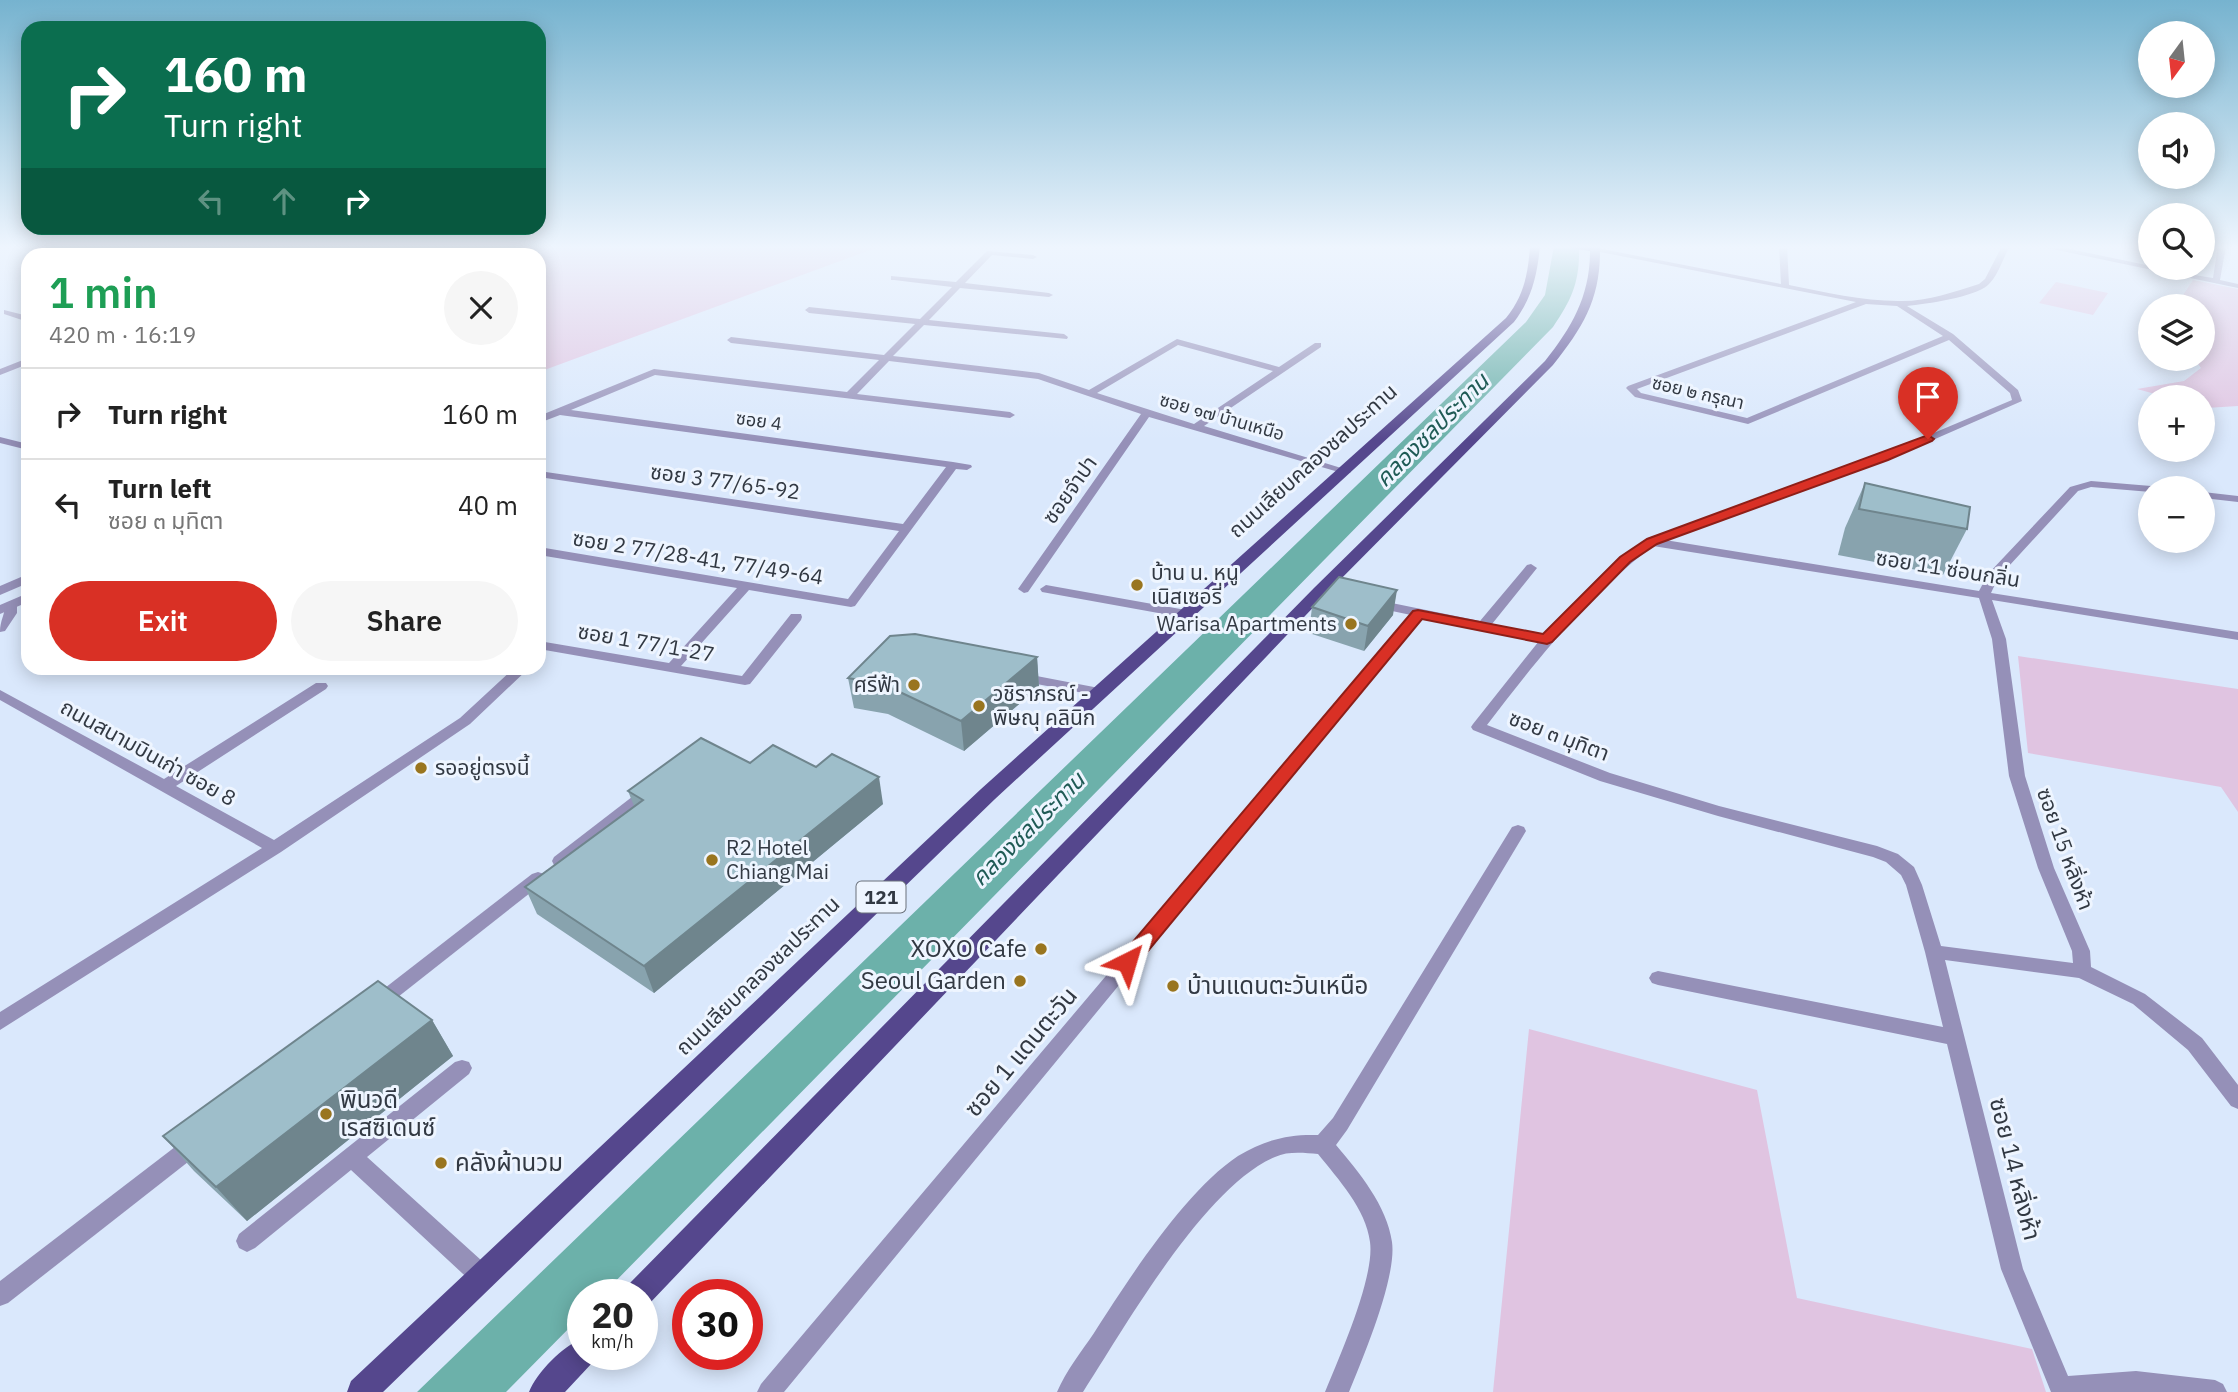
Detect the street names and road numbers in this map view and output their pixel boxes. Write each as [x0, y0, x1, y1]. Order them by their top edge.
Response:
street label: ซอย ๒ กรุณา [1650, 371, 1746, 414]
street label: ถนนเลียบคลองชลประทาน [1222, 377, 1403, 543]
street label: ซอย ๑๗ บ้านเหนือ [1157, 388, 1287, 445]
street label: ซอย 4 [735, 406, 784, 435]
street label: ซอยจำปา [1036, 450, 1103, 529]
street label: ซอย 3 77/65-92 [649, 457, 802, 505]
street label: ซอย 2 77/28-41, 77/49-64 [571, 523, 826, 591]
street label: ซอย 11 ซ่อนกลิ่น [1874, 543, 2022, 593]
street label: ซอย 1 77/1-27 [576, 616, 717, 668]
street label: ถนนสนามบินเก่า ซอย 8 [56, 692, 241, 812]
street label: ซอย ๓ มุทิตา [1505, 703, 1614, 767]
street label: ซอย 15 หลิ่งห้า [2031, 784, 2101, 913]
road number: 121 [856, 882, 906, 912]
street label: ถนนเลียบคลองชลประทาน [669, 890, 845, 1061]
street label: ซอย 1 แดนตะวัน [957, 980, 1084, 1123]
street label: ซอย 14 หลิ่งห้า [1983, 1094, 2049, 1243]

